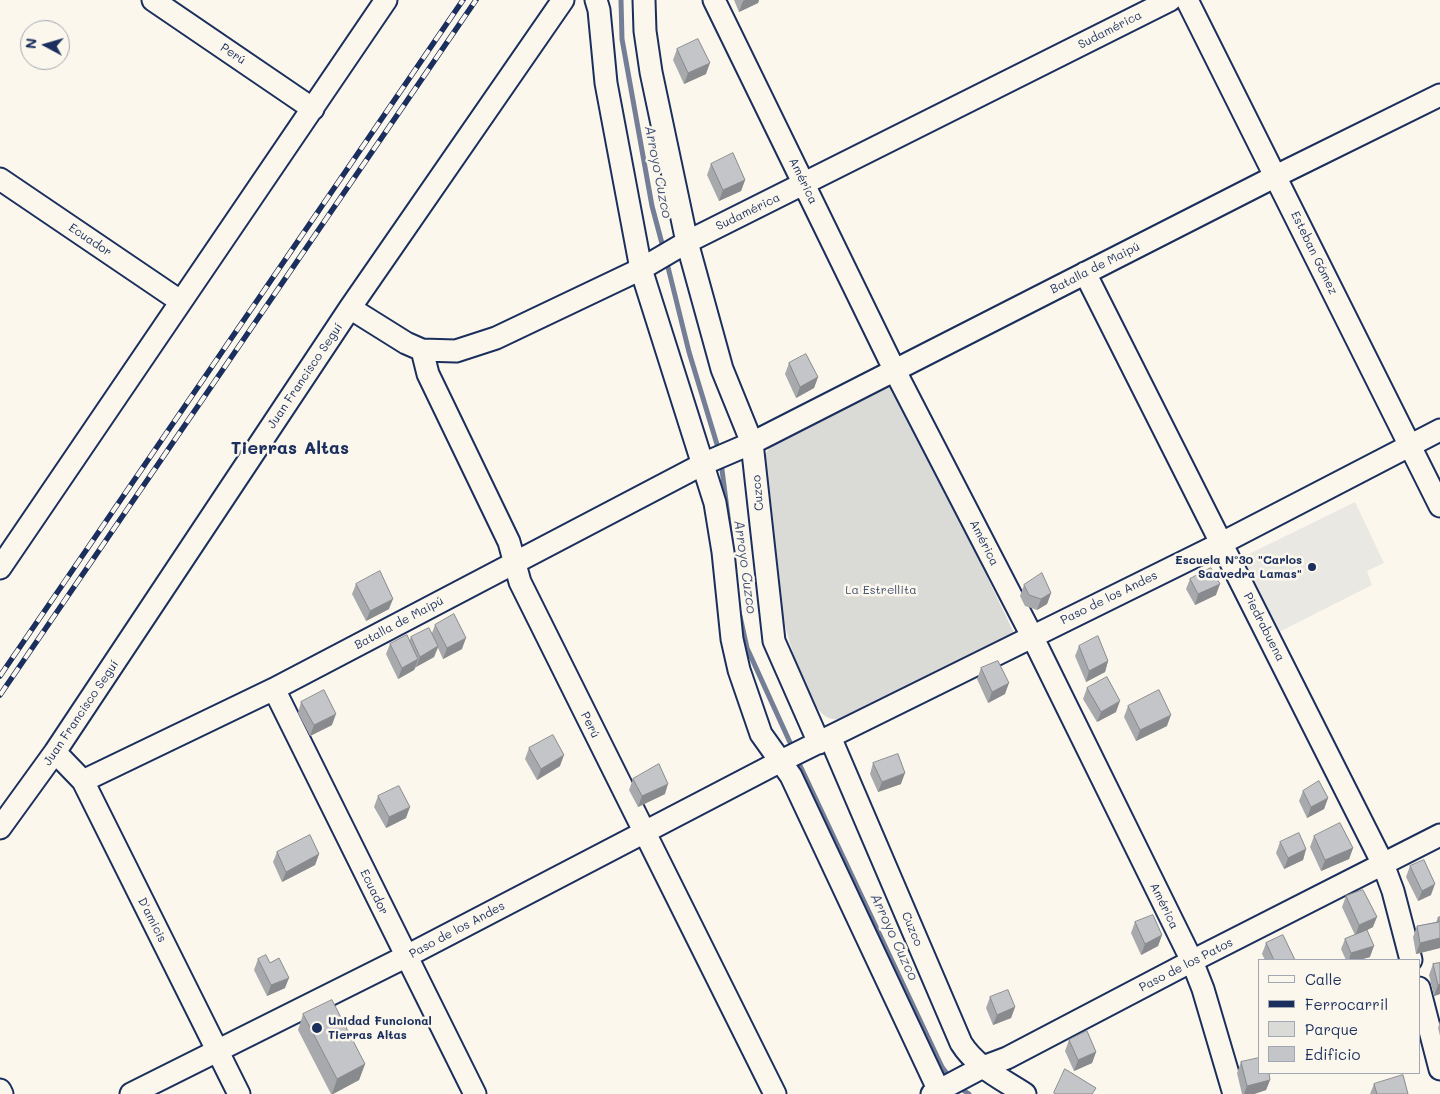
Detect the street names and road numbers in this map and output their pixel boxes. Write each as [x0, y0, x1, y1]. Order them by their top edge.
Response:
street label: Sudamérica [1076, 8, 1144, 52]
street label: Perú [218, 40, 248, 68]
street label: América [786, 156, 820, 206]
street label: Sudamérica [714, 190, 782, 234]
street label: Esteban Gómez [1288, 209, 1340, 297]
street label: Ecuador [66, 220, 114, 260]
street label: Batalla de Maipú [1048, 239, 1142, 297]
street label: Juan Francisco Seguí [264, 321, 346, 431]
street label: Cuzco [749, 474, 767, 512]
street label: América [966, 518, 1002, 568]
street label: Paso de los Andes [1058, 568, 1160, 628]
street label: Piedrabuena [1240, 590, 1288, 664]
street label: Batalla de Maipú [352, 594, 446, 652]
street label: Juan Francisco Seguí [40, 658, 122, 768]
street label: Perú [578, 710, 602, 740]
street label: Ecuador [357, 867, 391, 917]
street label: América [1147, 881, 1181, 931]
street label: D'amicis [135, 895, 169, 945]
street label: Paso de los Andes [407, 899, 507, 961]
street label: Cuzco [898, 910, 926, 948]
street label: Paso de los Patos [1137, 935, 1235, 995]

